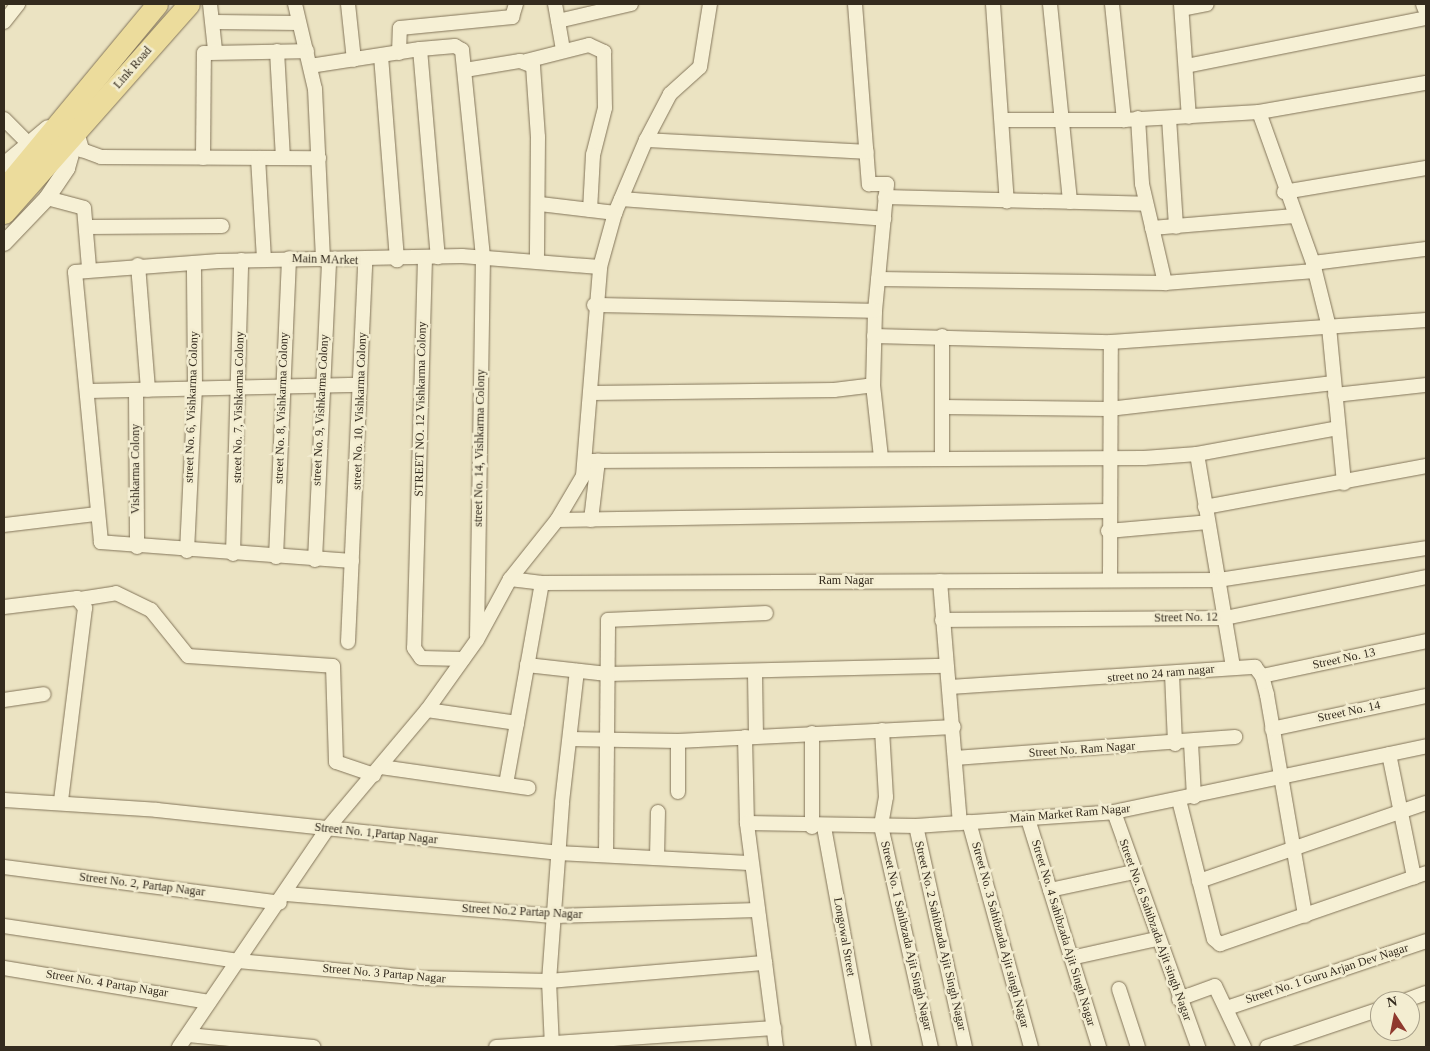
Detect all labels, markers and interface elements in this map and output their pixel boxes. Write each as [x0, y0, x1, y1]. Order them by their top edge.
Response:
street label: Link Road [111, 44, 155, 92]
street label: Main MArket [292, 252, 358, 268]
street label: STREET NO. 12 Vishkarma Colony [412, 321, 430, 497]
street label: street No. 6, Vishkarma Colony [182, 331, 202, 483]
street label: street No. 7, Vishkarma Colony [230, 331, 248, 483]
street label: street No. 8, Vishkarma Colony [272, 332, 292, 484]
street label: street No. 10, Vishkarma Colony [350, 332, 370, 490]
street label: street No. 9, Vishkarma Colony [310, 334, 332, 486]
street label: street No. 14, Vishkarma Colony [471, 369, 489, 527]
street label: Vishkarma Colony [129, 424, 143, 514]
street label: Ram Nagar [819, 574, 873, 588]
street label: Street No. 12 [1154, 610, 1218, 626]
street label: Street No. 13 [1311, 645, 1377, 673]
street label: street no 24 ram nagar [1107, 662, 1215, 686]
street label: Street No. 14 [1316, 698, 1382, 726]
street label: Street No. Ram Nagar [1028, 739, 1136, 761]
street label: Main Market Ram Nagar [1009, 802, 1131, 826]
street label: Street No. 1,Partap Nagar [314, 820, 438, 848]
street label: Street No. 6 Sahibzada Ajit singh Nagar [1115, 837, 1195, 1023]
street label: Street No. 4 Sahibzada Ajit Singh Nagar [1028, 838, 1098, 1028]
street label: Street No. 1 Sahibzada Ajit Singh Nagar [877, 839, 935, 1033]
street label: Street No. 2 Sahibzada Ajit Singh Nagar [911, 839, 969, 1033]
street label: Street No. 3 Sahibzada Ajit singh Nagar [968, 840, 1032, 1030]
street label: Street No. 2, Partap Nagar [78, 870, 206, 900]
street label: Longowal Street [830, 897, 858, 977]
street label: Street No.2 Partap Nagar [461, 902, 583, 922]
street label: Street No. 1 Guru Arjan Dev Nagar [1243, 941, 1411, 1007]
street label: Street No. 3 Partap Nagar [322, 961, 446, 987]
street label: Street No. 4 Partap Nagar [45, 967, 169, 1001]
north arrow [1370, 991, 1420, 1041]

